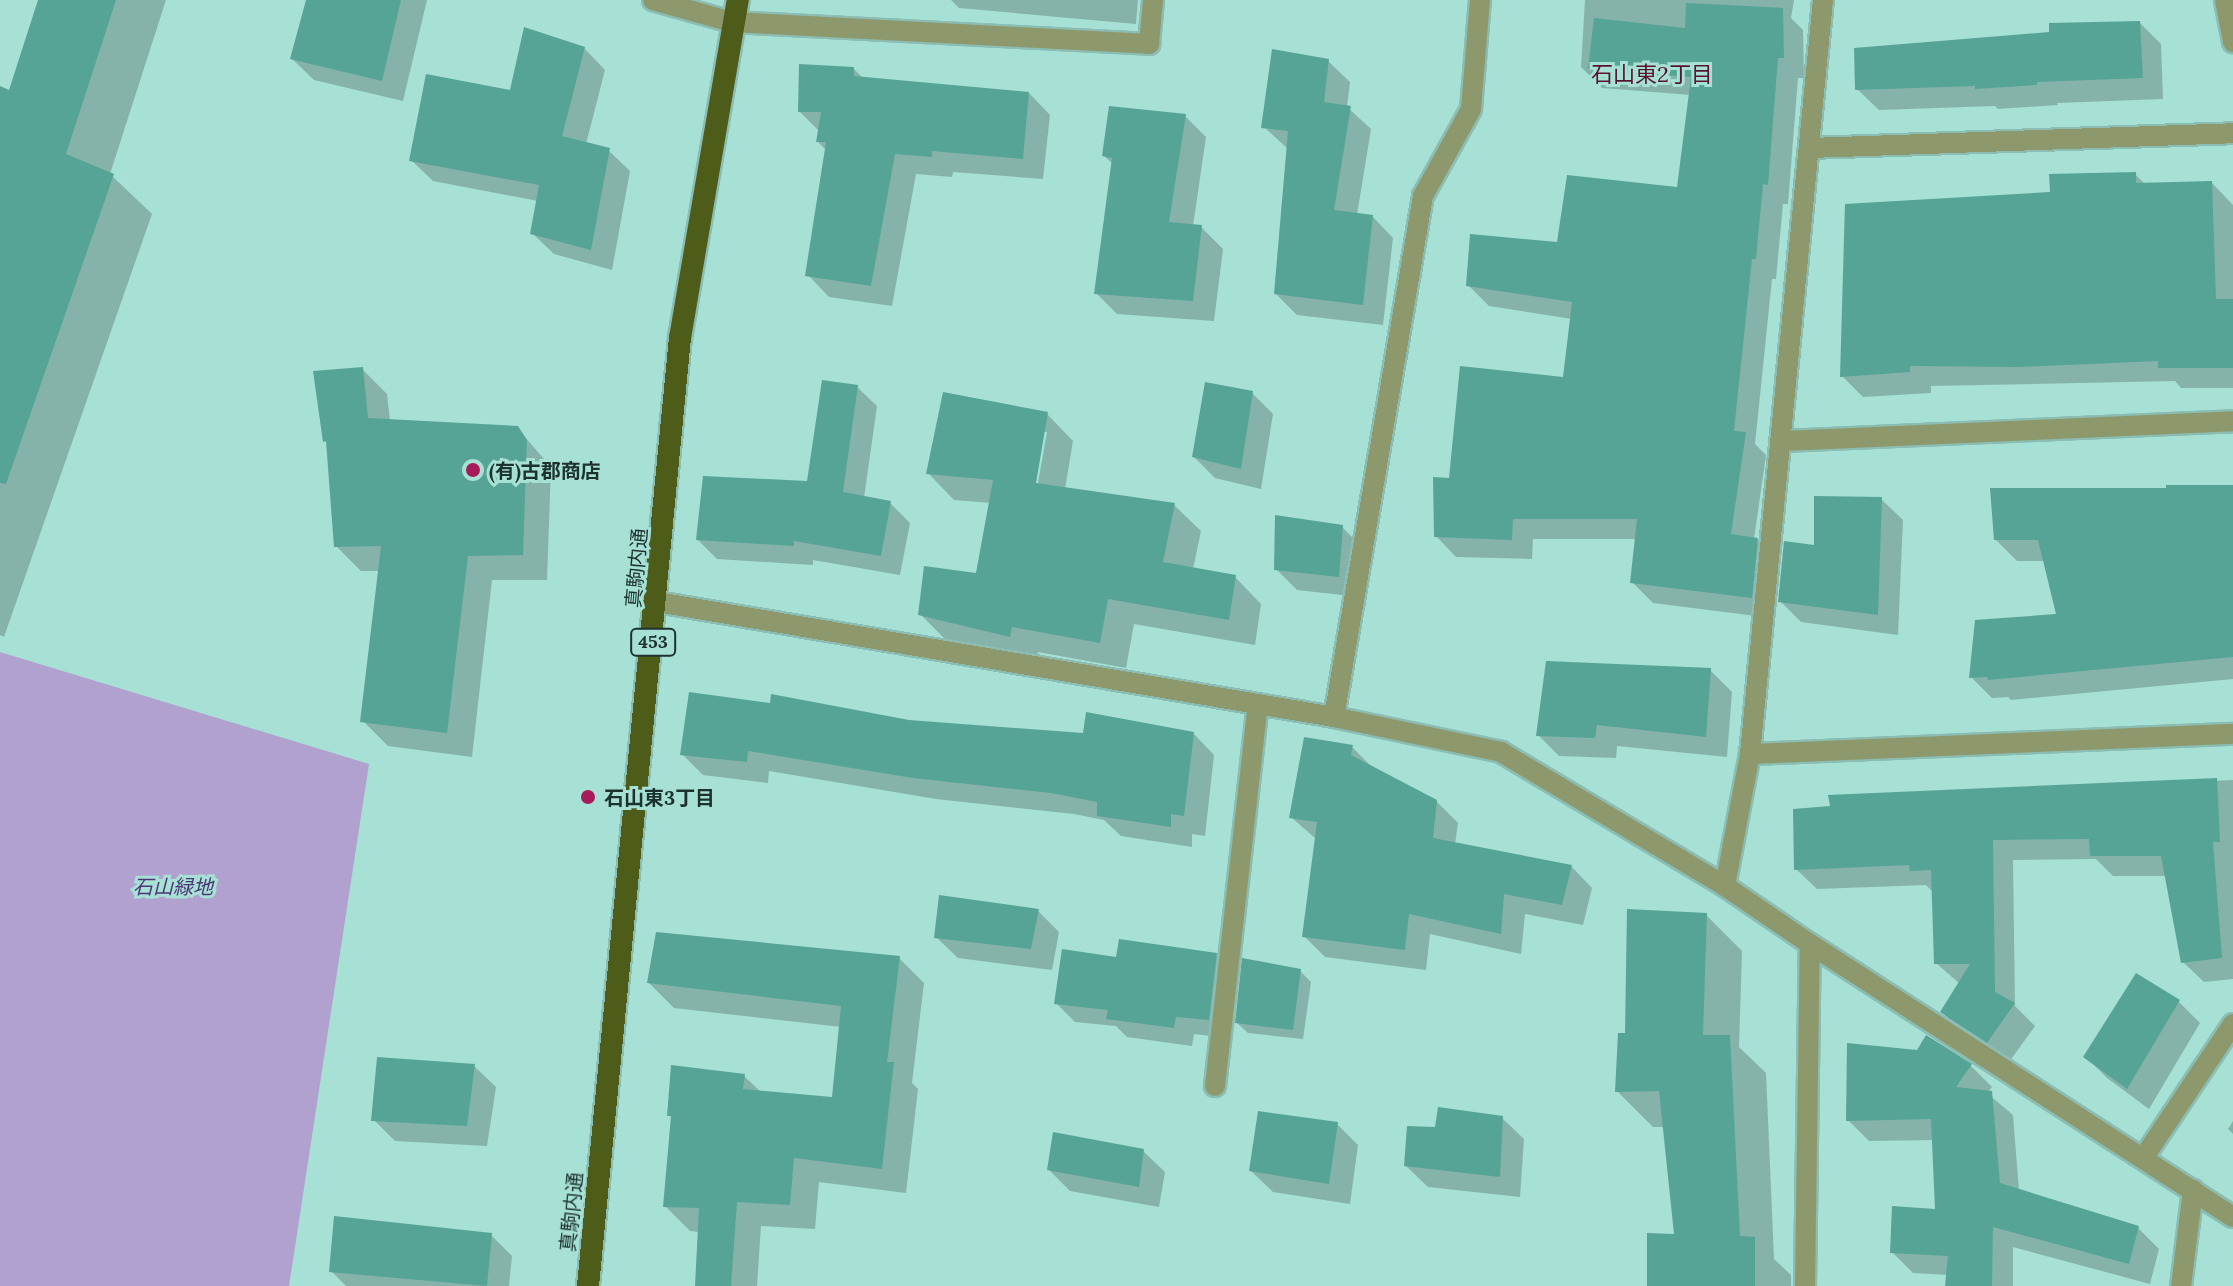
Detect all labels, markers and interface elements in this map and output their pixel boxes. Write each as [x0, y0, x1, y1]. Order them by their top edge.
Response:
district label: 石山東2丁目 [1591, 62, 1713, 88]
place label: (有)古郡商店 [489, 458, 601, 482]
marker: (有)古郡商店 [464, 461, 482, 479]
street label: 真駒内通 [621, 527, 651, 609]
road number: 453 [629, 628, 677, 656]
place label: 石山東3丁目 [604, 785, 715, 809]
marker: 石山東3丁目 [579, 788, 597, 806]
park label: 石山緑地 [133, 874, 213, 898]
street label: 真駒内通 [555, 1171, 587, 1253]

